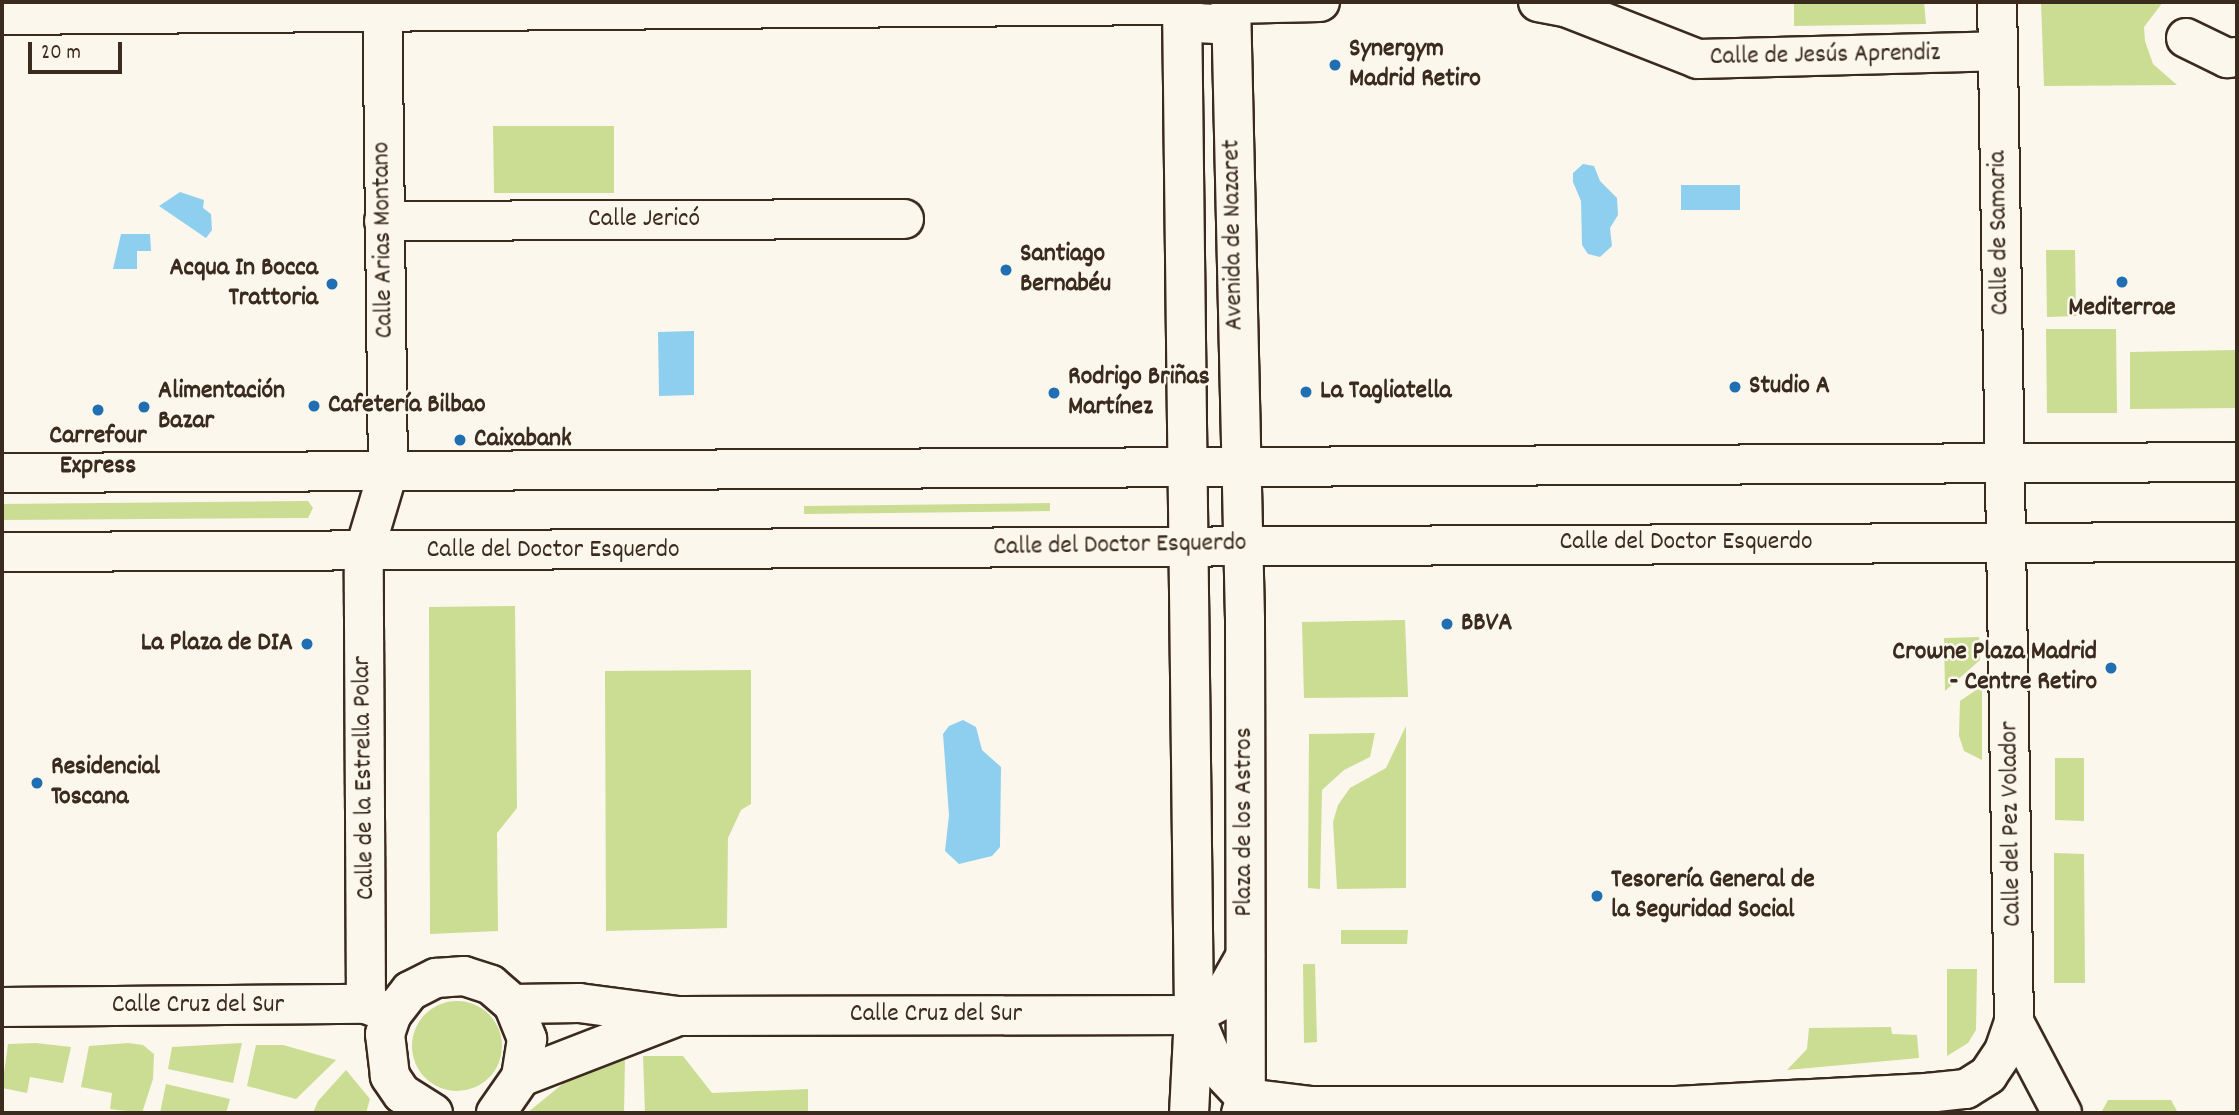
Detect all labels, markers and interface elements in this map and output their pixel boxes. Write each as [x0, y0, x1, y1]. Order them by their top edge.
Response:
scale bar [32, 28, 126, 72]
place label: Synergym Madrid Retiro [1349, 34, 1481, 96]
street label: Calle de Jesús Aprendiz [1710, 38, 1940, 74]
text: 20 m [41, 39, 81, 69]
marker: Synergym Madrid Retiro [1327, 57, 1343, 73]
street label: Avenida de Nazaret [1217, 139, 1251, 331]
street label: Calle Arias Montano [367, 141, 401, 339]
street label: Calle de Samaria [1983, 150, 2017, 316]
street label: Calle Jericó [588, 204, 700, 236]
place label: Santiago Bernabéu [1020, 239, 1111, 300]
place label: Acqua In Bocca Trattoria [169, 253, 318, 314]
marker: Santiago Bernabéu [998, 262, 1014, 278]
marker: Mediterrae [2114, 274, 2130, 290]
marker: Acqua In Bocca Trattoria [324, 276, 340, 292]
place label: Mediterrae [2068, 293, 2176, 325]
place label: Rodrigo Briñas Martínez [1068, 362, 1210, 424]
place label: Studio A [1749, 371, 1830, 403]
place label: Alimentación Bazar [158, 376, 285, 438]
place label: La Tagliatella [1320, 376, 1452, 408]
marker: Studio A [1727, 379, 1743, 395]
marker: La Tagliatella [1298, 384, 1314, 400]
marker: Rodrigo Briñas Martínez [1046, 385, 1062, 401]
place label: Cafetería Bilbao [328, 390, 486, 422]
marker: Cafetería Bilbao [306, 398, 322, 414]
marker: Alimentación Bazar [136, 399, 152, 415]
marker: Carrefour Express [90, 402, 106, 418]
place label: Carrefour Express [49, 421, 147, 482]
place label: Caixabank [474, 424, 572, 456]
marker: Caixabank [452, 432, 468, 448]
street label: Calle del Doctor Esquerdo [1559, 527, 1813, 559]
street label: Calle del Doctor Esquerdo [993, 528, 1247, 564]
street label: Calle del Doctor Esquerdo [426, 535, 680, 567]
place label: BBVA [1461, 608, 1512, 640]
marker: BBVA [1439, 616, 1455, 632]
place label: La Plaza de DIA [141, 628, 293, 660]
marker: La Plaza de DIA [299, 636, 315, 652]
place label: Crowne Plaza Madrid - Centre Retiro [1892, 637, 2097, 698]
street label: Calle de la Estrella Polar [347, 656, 383, 900]
marker: Crowne Plaza Madrid - Centre Retiro [2103, 660, 2119, 676]
street label: Calle del Pez Volador [1995, 721, 2029, 927]
street label: Plaza de los Astros [1229, 727, 1261, 917]
place label: Residencial Toscana [51, 752, 160, 814]
marker: Residencial Toscana [29, 775, 45, 791]
place label: Tesorería General de la Seguridad Social [1611, 865, 1815, 926]
marker: Tesorería General de la Seguridad Social [1589, 888, 1605, 904]
street label: Calle Cruz del Sur [112, 990, 284, 1022]
street label: Calle Cruz del Sur [850, 999, 1022, 1031]

